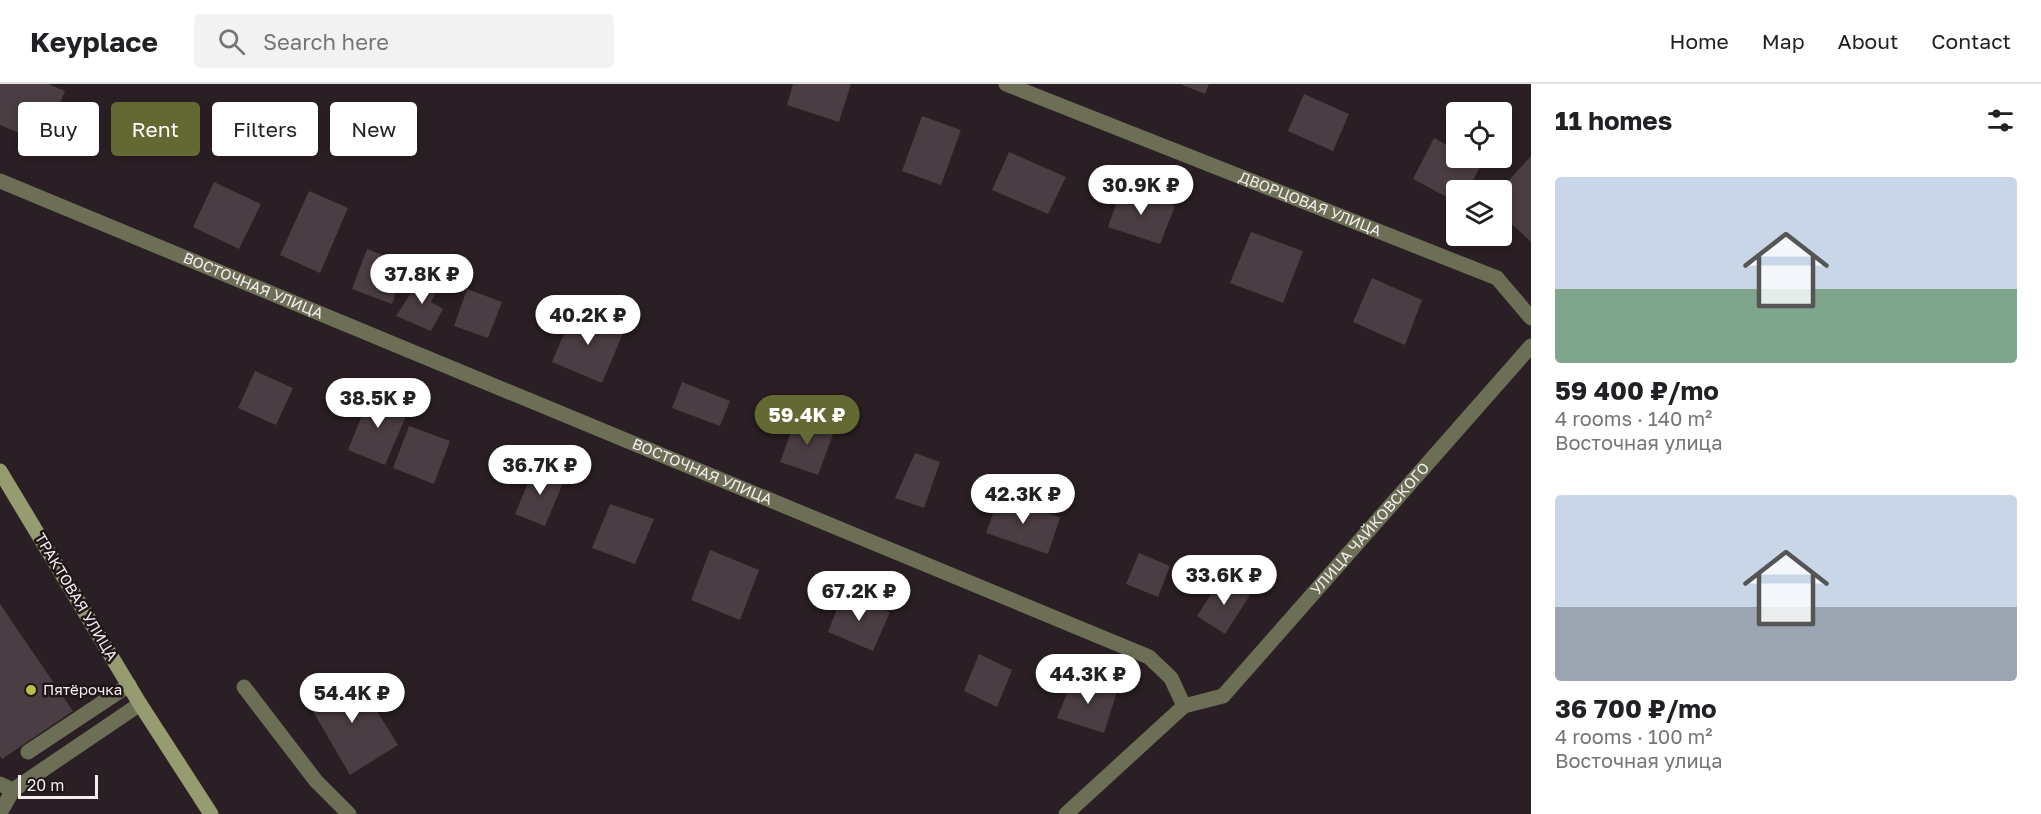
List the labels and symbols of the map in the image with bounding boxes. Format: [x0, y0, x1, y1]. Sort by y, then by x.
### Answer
pin: 30.9K ₽ [1086, 165, 1196, 216]
street label: ДВОРЦОВАЯ УЛИЦА [1237, 167, 1384, 239]
street label: ВОСТОЧНАЯ УЛИЦА [181, 248, 326, 322]
pin: 37.8K ₽ [367, 254, 477, 305]
pin: 40.2K ₽ [533, 295, 643, 346]
pin: 38.5K ₽ [323, 378, 433, 429]
pin: 59.4K ₽ [752, 395, 862, 446]
street label: ВОСТОЧНАЯ УЛИЦА [630, 434, 775, 508]
pin: 36.7K ₽ [485, 445, 595, 496]
street label: УЛИЦА ЧАЙКОВСКОГО [1306, 458, 1433, 598]
pin: 42.3K ₽ [968, 474, 1078, 525]
street label: ТРАКТОВАЯ УЛИЦА [32, 529, 122, 664]
pin: 33.6K ₽ [1169, 555, 1279, 606]
pin: 67.2K ₽ [804, 571, 914, 622]
pin: 44.3K ₽ [1033, 654, 1143, 705]
pin: 54.4K ₽ [297, 673, 407, 724]
place label: Пятёрочка [43, 680, 122, 698]
marker: Пятёрочка [24, 683, 38, 697]
scale bar [18, 772, 98, 800]

